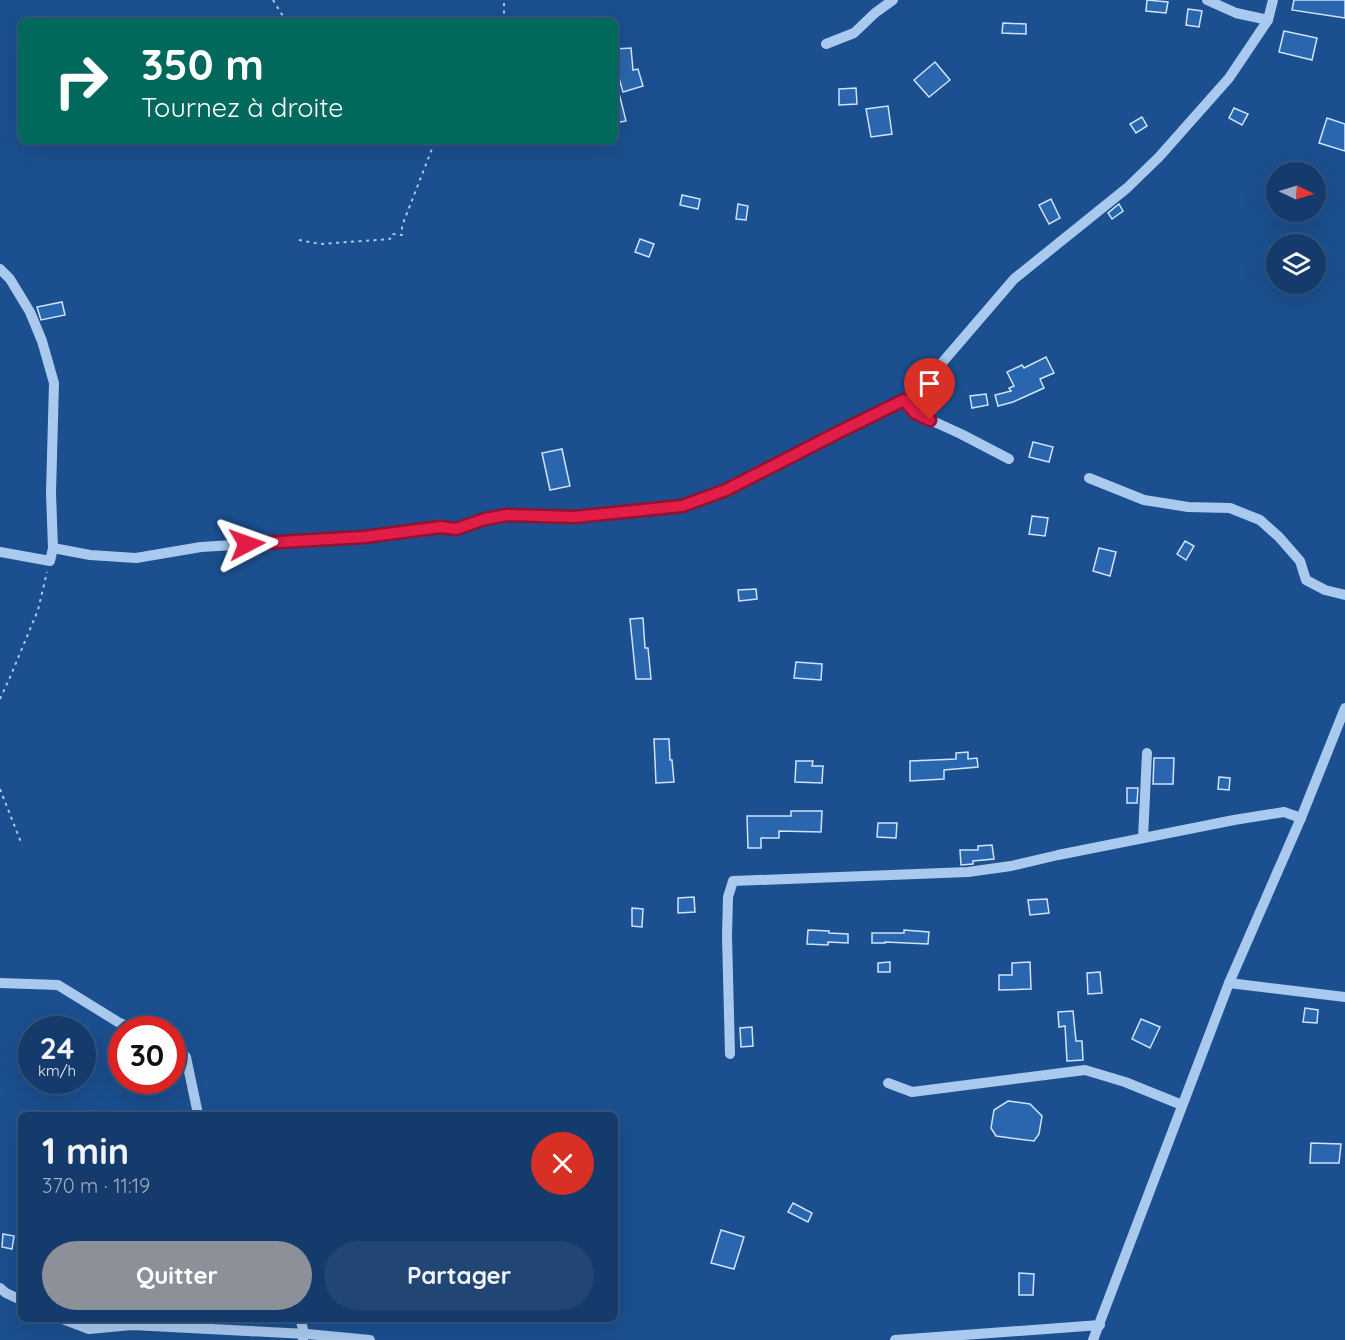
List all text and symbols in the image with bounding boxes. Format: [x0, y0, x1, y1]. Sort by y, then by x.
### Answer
text: 350 m [141, 38, 264, 91]
icon: right [42, 42, 120, 120]
text: Tournez à droite [141, 90, 344, 124]
north arrow [1266, 162, 1326, 222]
map controls [1266, 162, 1326, 294]
button: layers [1266, 234, 1326, 294]
pin [904, 358, 955, 420]
icon: arrive [913, 367, 946, 400]
position arrow [215, 512, 279, 576]
speed limit sign: 30 [108, 1016, 186, 1094]
text: 24 [40, 1029, 74, 1067]
text: km/h [38, 1061, 76, 1080]
text: 1 min [42, 1128, 129, 1173]
button: close [531, 1132, 594, 1195]
text: 370 m · 11:19 [42, 1173, 150, 1198]
button: Quitter [42, 1241, 312, 1310]
button: Partager [324, 1241, 594, 1310]

